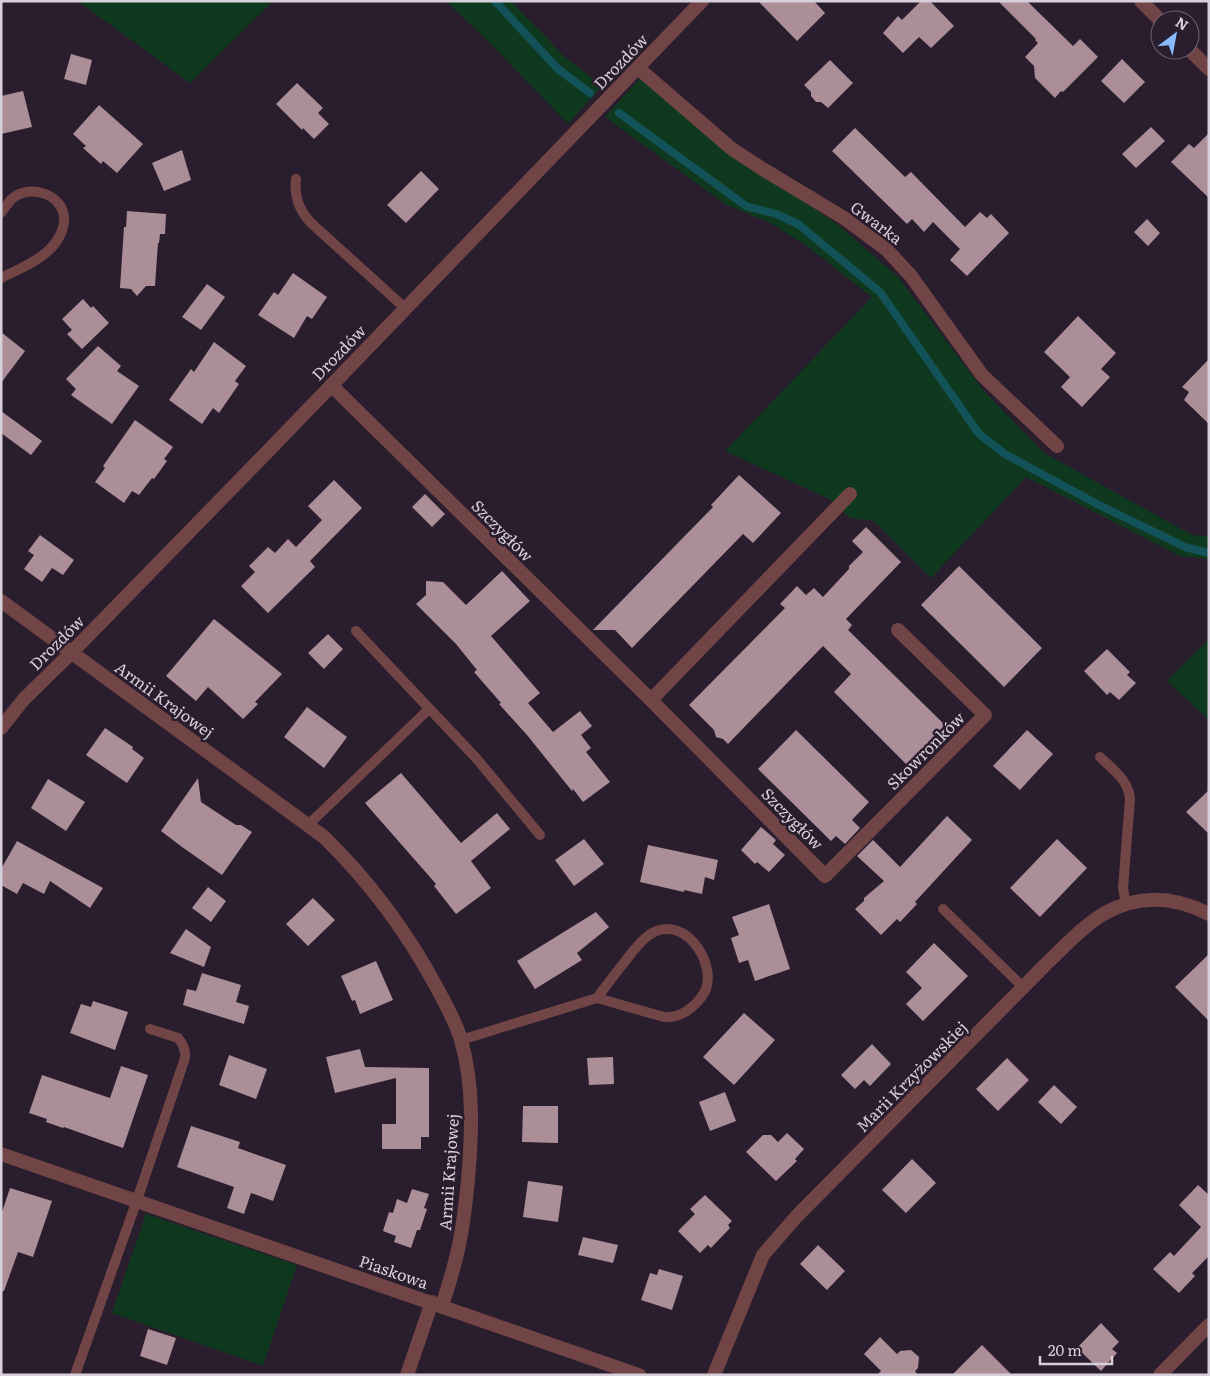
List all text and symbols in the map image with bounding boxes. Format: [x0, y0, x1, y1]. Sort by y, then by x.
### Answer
north arrow [1150, 10, 1200, 60]
text: N [1172, 12, 1193, 35]
street label: Drozdów [587, 28, 653, 94]
street label: Gwarka [846, 194, 908, 250]
street label: Drozdów [305, 319, 371, 385]
street label: Szczygłów [467, 494, 540, 567]
street label: Drozdów [23, 609, 89, 675]
street label: Armii Krajowej [110, 655, 220, 743]
street label: Skowronków [880, 705, 970, 795]
street label: Szczygłów [757, 782, 830, 855]
street label: Marii Krzyżowskiej [850, 1015, 972, 1137]
street label: Armii Krajowej [432, 1113, 464, 1231]
street label: Piaskowa [356, 1248, 432, 1294]
scale bar [1040, 1334, 1112, 1366]
text: 20 m [1048, 1338, 1082, 1361]

